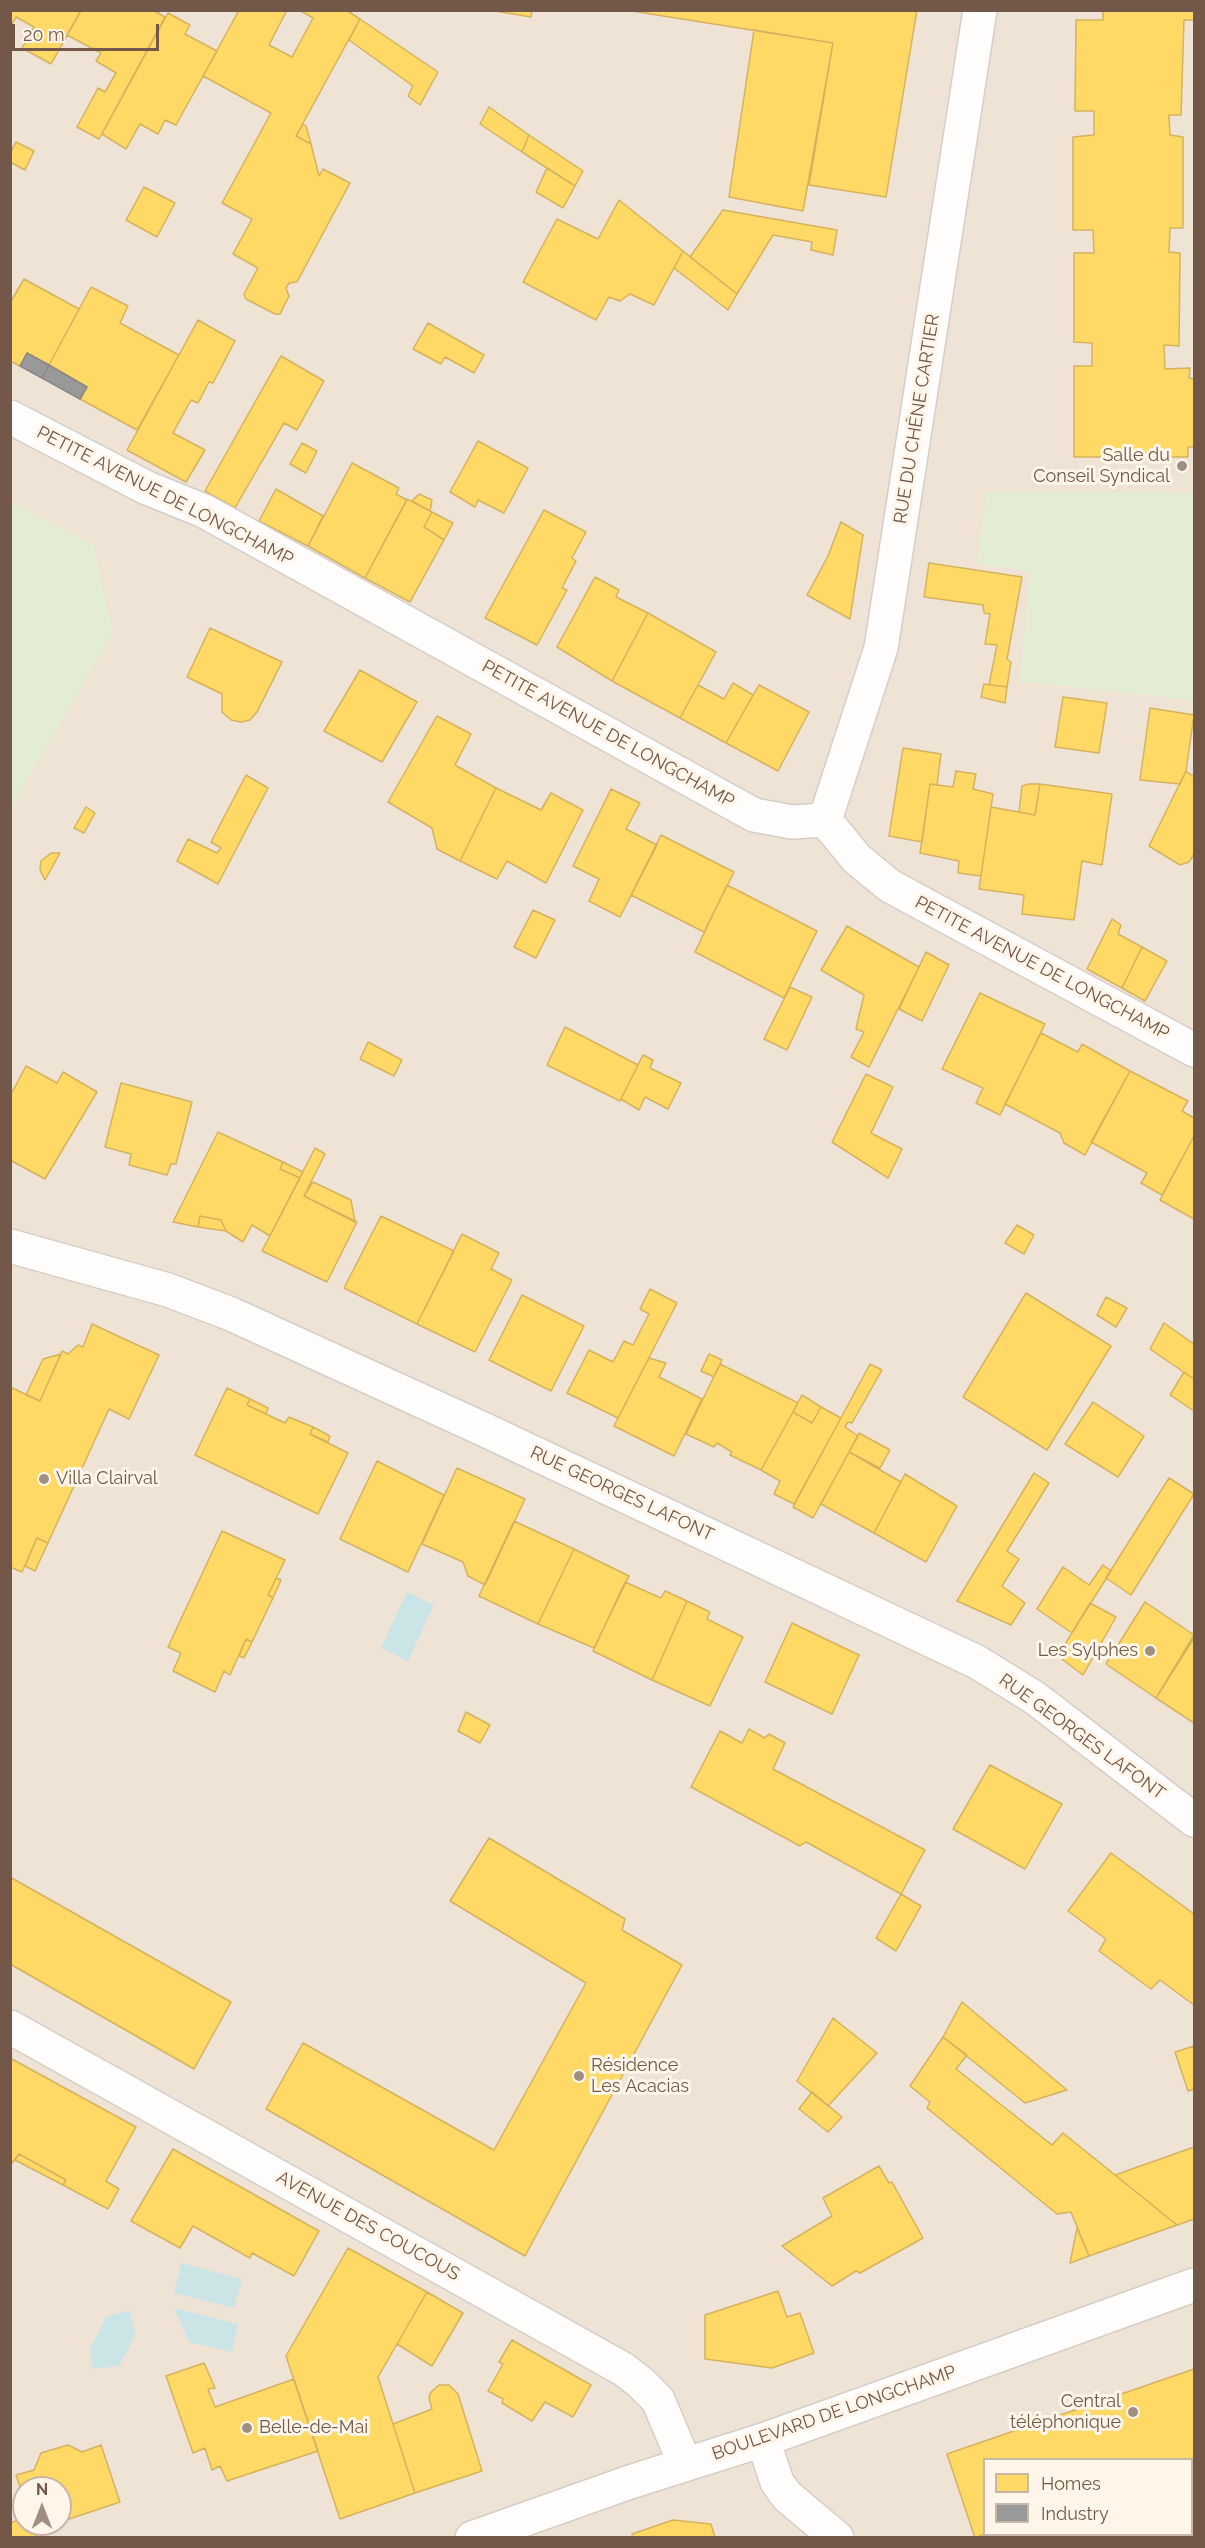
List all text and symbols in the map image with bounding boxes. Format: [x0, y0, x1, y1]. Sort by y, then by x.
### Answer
scale bar [15, 12, 162, 50]
text: 20 m [23, 24, 65, 45]
street label: RUE DU CHÊNE CARTIER [890, 313, 944, 525]
street label: PETITE AVENUE DE LONGCHAMP [33, 422, 297, 570]
place label: Salle du Conseil Syndical [1033, 445, 1170, 488]
marker: Salle du Conseil Syndical [1175, 459, 1189, 473]
street label: PETITE AVENUE DE LONGCHAMP [478, 655, 738, 813]
street label: PETITE AVENUE DE LONGCHAMP [911, 892, 1173, 1044]
street label: RUE GEORGES LAFONT [527, 1442, 717, 1546]
place label: Villa Clairval [56, 1468, 158, 1490]
marker: Villa Clairval [37, 1472, 51, 1486]
place label: Les Sylphes [1038, 1640, 1138, 1662]
marker: Les Sylphes [1143, 1644, 1157, 1658]
street label: RUE GEORGES LAFONT [995, 1669, 1169, 1805]
place label: Résidence Les Acacias [591, 2055, 689, 2098]
marker: Résidence Les Acacias [572, 2069, 586, 2083]
street label: AVENUE DES COUCOUS [273, 2167, 463, 2285]
street label: BOULEVARD DE LONGCHAMP [709, 2361, 959, 2465]
place label: Central téléphonique [1010, 2391, 1121, 2434]
marker: Central téléphonique [1126, 2405, 1140, 2419]
place label: Belle-de-Mai [259, 2417, 368, 2439]
marker: Belle-de-Mai [240, 2421, 254, 2435]
legend [983, 2458, 1193, 2536]
text: Homes [1041, 2473, 1101, 2494]
north arrow [12, 2476, 72, 2536]
text: N [36, 2480, 48, 2499]
text: Industry [1041, 2503, 1109, 2524]

